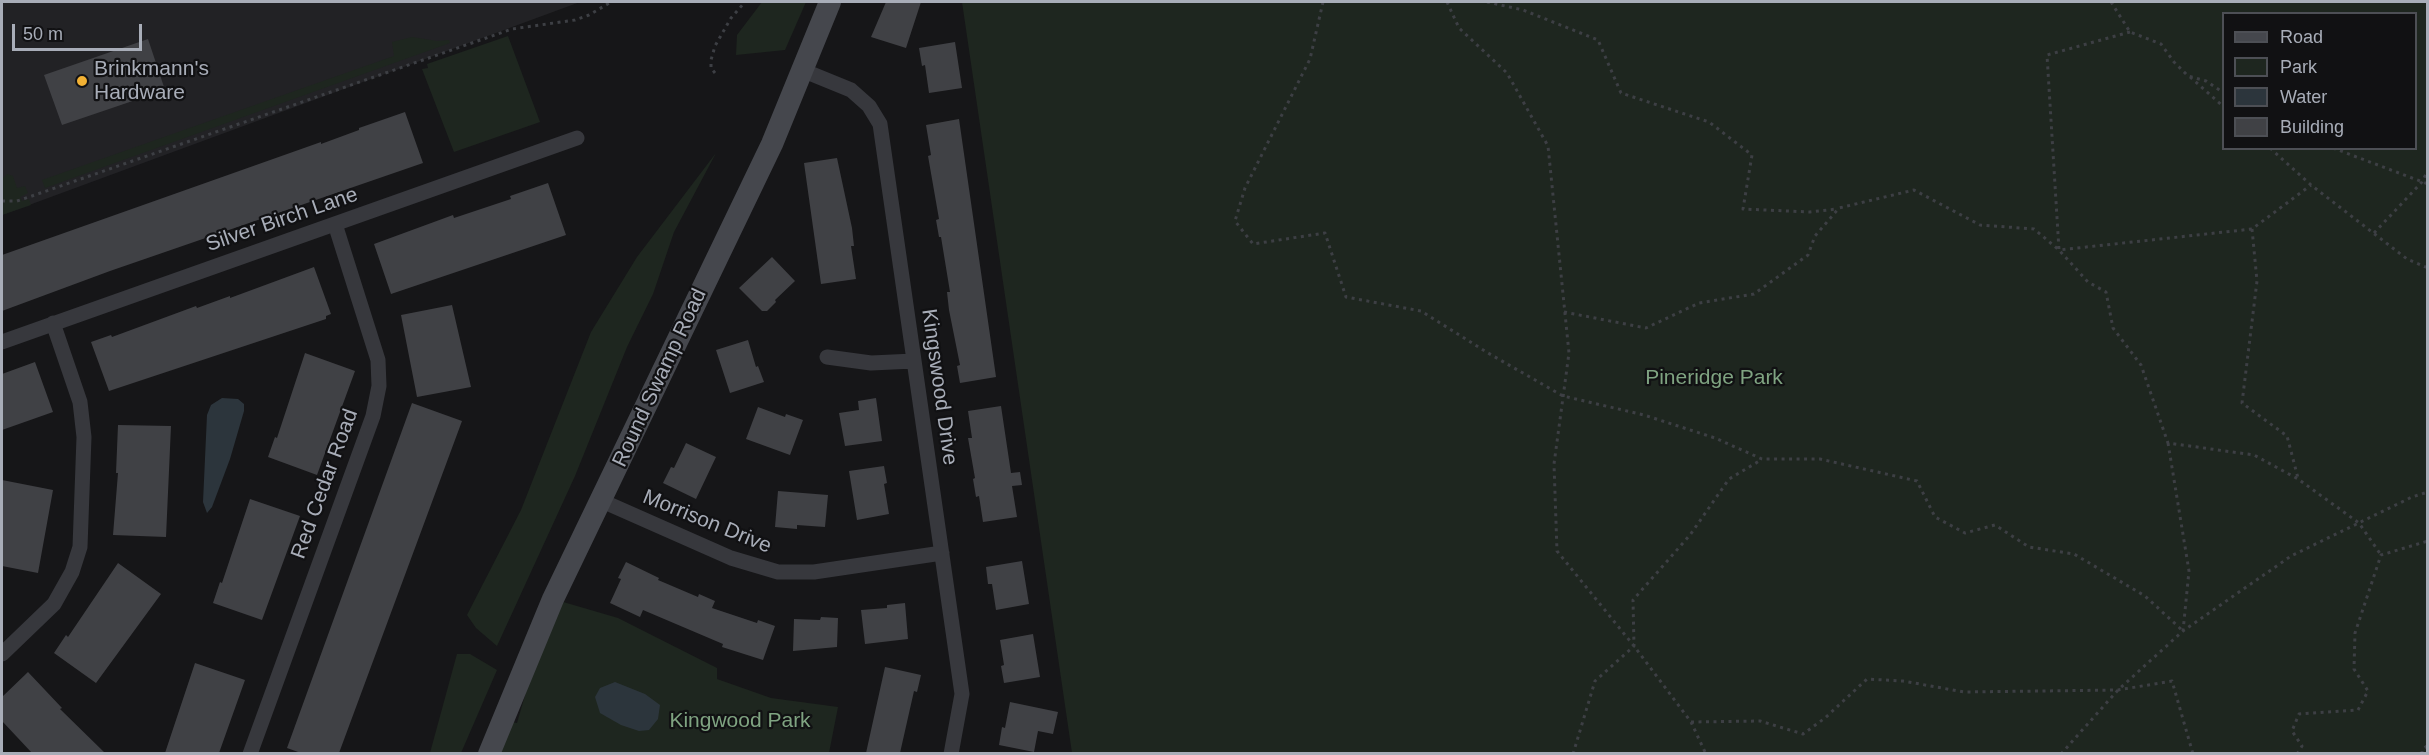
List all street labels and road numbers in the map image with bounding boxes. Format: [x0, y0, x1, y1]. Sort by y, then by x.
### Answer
street label: Silver Birch Lane [203, 182, 361, 258]
street label: Round Swamp Road [608, 285, 712, 471]
street label: Kingswood Drive [916, 307, 962, 467]
street label: Red Cedar Road [286, 406, 364, 562]
street label: Morrison Drive [639, 485, 775, 559]

